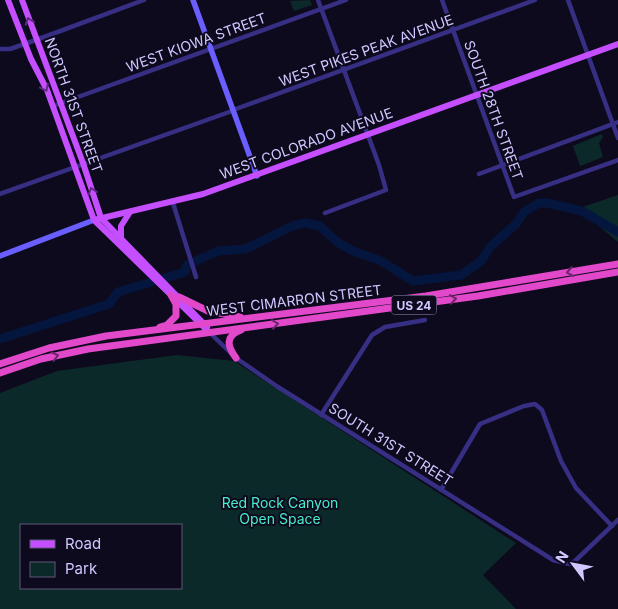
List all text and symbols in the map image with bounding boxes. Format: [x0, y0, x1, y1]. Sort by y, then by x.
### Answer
street label: WEST KIOWA STREET [124, 9, 268, 75]
street label: WEST PIKES PEAK AVENUE [277, 11, 455, 89]
one-way arrow [25, 17, 35, 25]
street label: NORTH 31ST STREET [42, 35, 106, 175]
street label: SOUTH 28TH STREET [461, 38, 527, 182]
one-way arrow [39, 82, 49, 91]
street label: WEST COLORADO AVENUE [217, 104, 395, 182]
one-way arrow [88, 188, 98, 196]
one-way arrow [566, 266, 574, 276]
street label: WEST CIMARRON STREET [205, 281, 383, 319]
one-way arrow [449, 294, 457, 305]
road number: US 24 [392, 296, 436, 314]
one-way arrow [271, 319, 279, 330]
one-way arrow [50, 351, 59, 362]
street label: SOUTH 31ST STREET [326, 399, 456, 489]
park label: Red Rock Canyon Open Space [222, 494, 338, 527]
legend [20, 524, 182, 589]
text: Road [65, 534, 101, 553]
north arrow [548, 539, 598, 589]
text: N [552, 548, 572, 566]
text: Park [65, 559, 98, 578]

